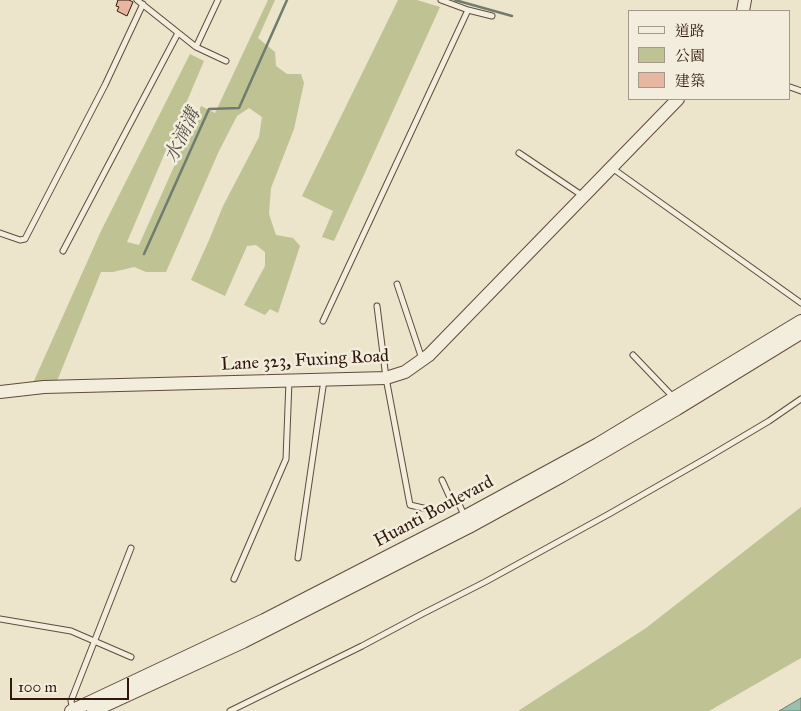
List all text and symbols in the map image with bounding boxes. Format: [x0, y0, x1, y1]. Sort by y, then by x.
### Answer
legend [628, 10, 791, 100]
text: 道路 [675, 22, 705, 40]
text: 公園 [675, 47, 705, 65]
text: 建築 [675, 72, 705, 90]
water label: 水湳溝 [160, 105, 206, 167]
street label: Lane 323, Fuxing Road [220, 346, 390, 376]
street label: Huanti Boulevard [371, 471, 497, 553]
scale bar [12, 668, 131, 700]
text: 100 m [18, 678, 57, 696]

